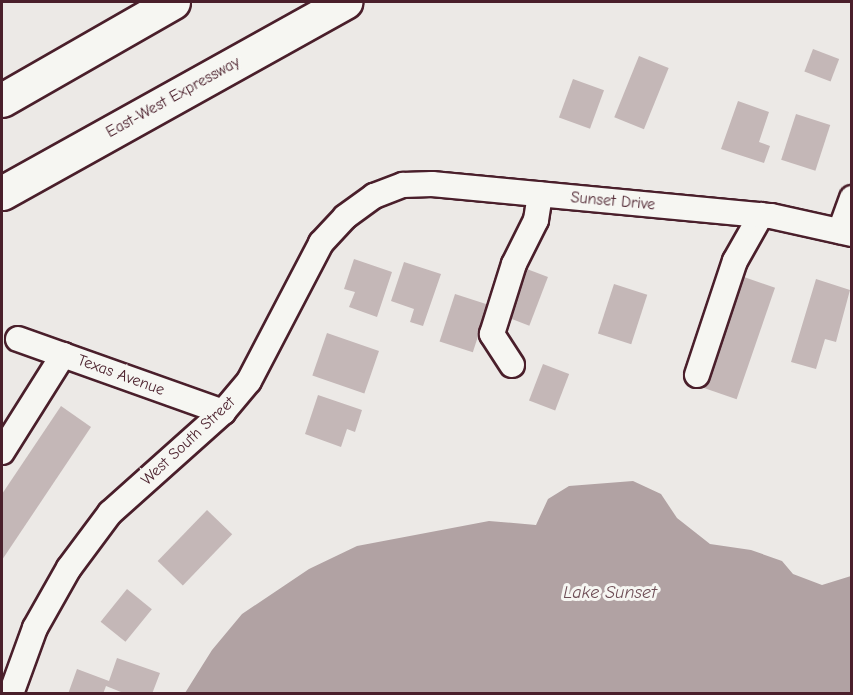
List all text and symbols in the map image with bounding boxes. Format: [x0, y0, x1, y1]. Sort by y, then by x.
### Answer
street label: East-West Expressway [103, 52, 243, 142]
street label: Sunset Drive [570, 188, 656, 214]
street label: Texas Avenue [75, 350, 167, 400]
street label: West South Street [137, 393, 239, 489]
water label: Lake Sunset [563, 582, 657, 604]

